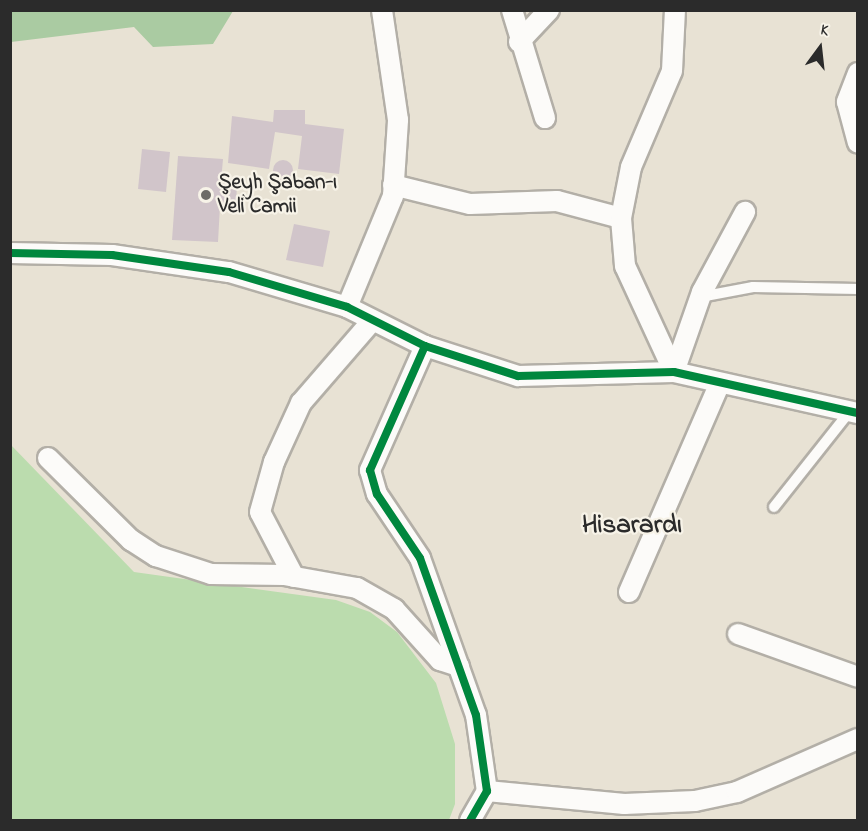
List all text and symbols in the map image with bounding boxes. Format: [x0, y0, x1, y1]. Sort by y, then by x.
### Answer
north arrow [790, 18, 850, 78]
text: K [818, 18, 832, 43]
place label: Şeyh Şaban-ı Veli Camii [218, 170, 337, 220]
marker: Şeyh Şaban-ı Veli Camii [199, 188, 213, 202]
district label: Hisarardı [582, 510, 682, 542]

